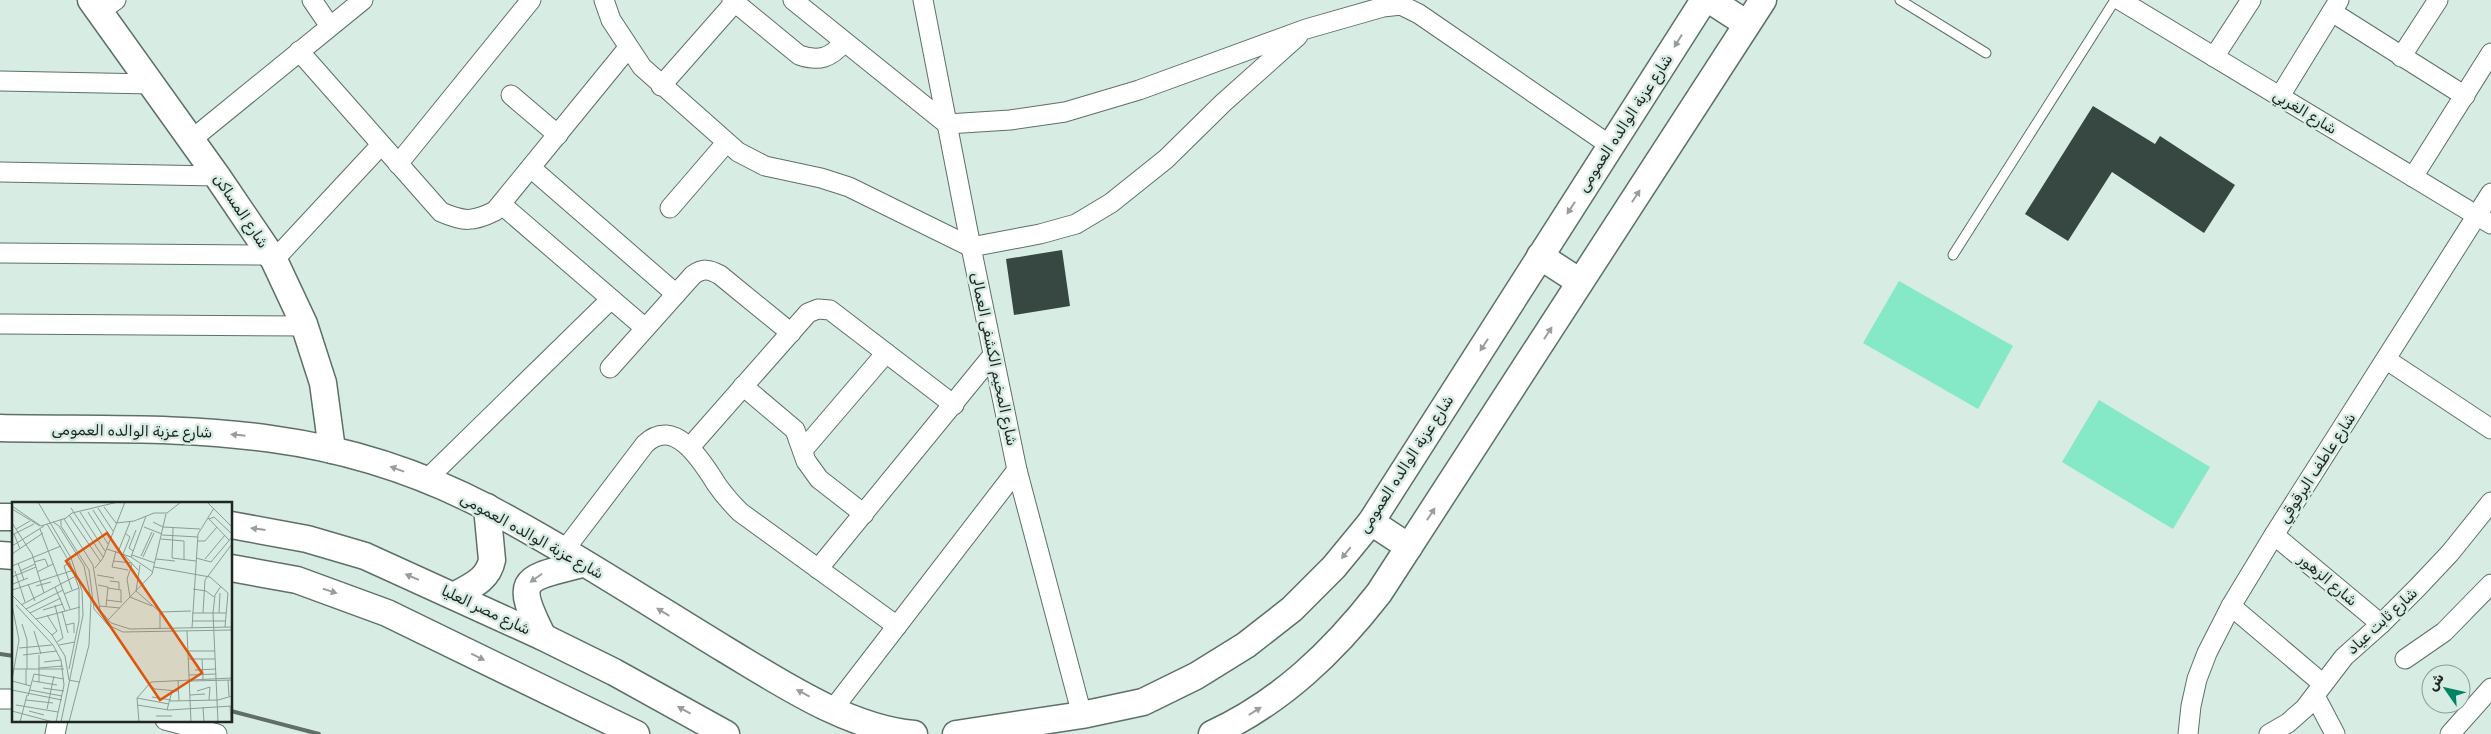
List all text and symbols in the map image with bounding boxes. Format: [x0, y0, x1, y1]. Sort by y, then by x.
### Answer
one-way arrow [1673, 35, 1682, 48]
street label: شارع عزبة الوالده العمومى [1574, 51, 1678, 196]
street label: شارع الغربي [2268, 86, 2340, 141]
street label: شارع المساكن [208, 170, 272, 253]
one-way arrow [1631, 190, 1641, 203]
one-way arrow [1567, 201, 1576, 214]
street label: شارع المخيم الكشفى العمالى [965, 271, 1021, 448]
one-way arrow [1543, 326, 1552, 339]
one-way arrow [1479, 338, 1489, 351]
street label: شارع عزبة الوالده العمومى [1355, 392, 1459, 537]
street label: شارع عاطف البرقوقي [2275, 409, 2362, 528]
street label: شارع عزبة الوالده العمومى [51, 421, 213, 443]
one-way arrow [230, 431, 246, 439]
one-way arrow [389, 465, 404, 472]
street label: شارع عزبة الوالده العمومى [456, 489, 607, 585]
inset map [12, 502, 232, 722]
one-way arrow [1426, 507, 1436, 520]
one-way arrow [249, 525, 265, 533]
one-way arrow [1340, 546, 1351, 559]
street label: شارع الزهور [2293, 550, 2361, 611]
one-way arrow [405, 572, 419, 580]
one-way arrow [529, 574, 543, 583]
street label: شارع مصر العليا [438, 581, 533, 640]
street label: شارع ثابت عياد [2343, 584, 2422, 660]
one-way arrow [322, 587, 337, 595]
one-way arrow [656, 607, 669, 616]
one-way arrow [471, 653, 485, 661]
north arrow [2421, 664, 2471, 714]
text: ش [2424, 670, 2448, 694]
one-way arrow [797, 689, 810, 698]
one-way arrow [677, 705, 690, 714]
one-way arrow [1248, 706, 1261, 715]

